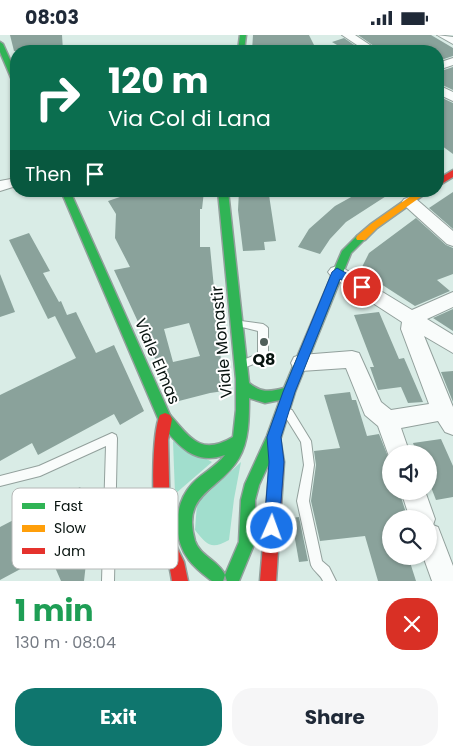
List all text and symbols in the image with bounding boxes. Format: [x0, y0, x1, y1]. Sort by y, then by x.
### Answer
text: 08:03 [25, 4, 79, 31]
text: 120 m [108, 56, 208, 105]
icon: right [25, 65, 90, 130]
text: Via Col di Lana [108, 103, 271, 134]
icon: arrive [81, 160, 109, 188]
text: Then [25, 161, 71, 188]
pin [341, 266, 383, 308]
icon: arrive [348, 273, 376, 301]
street label: Viale Monastir [205, 285, 238, 399]
street label: Viale Elmas [129, 315, 186, 408]
marker: Q8 [258, 336, 270, 348]
place label: Q8 [253, 348, 275, 371]
map controls [382, 445, 437, 565]
button: sound [382, 445, 437, 500]
legend [12, 488, 178, 569]
text: Fast [54, 496, 83, 516]
position arrow [245, 501, 297, 553]
button: search [382, 510, 437, 565]
text: Slow [54, 518, 87, 538]
text: Jam [54, 541, 85, 561]
text: 1 min [15, 589, 93, 632]
button: close [386, 598, 438, 650]
text: 130 m · 08:04 [15, 631, 116, 654]
button: Exit [15, 688, 222, 746]
button: Share [232, 688, 438, 746]

